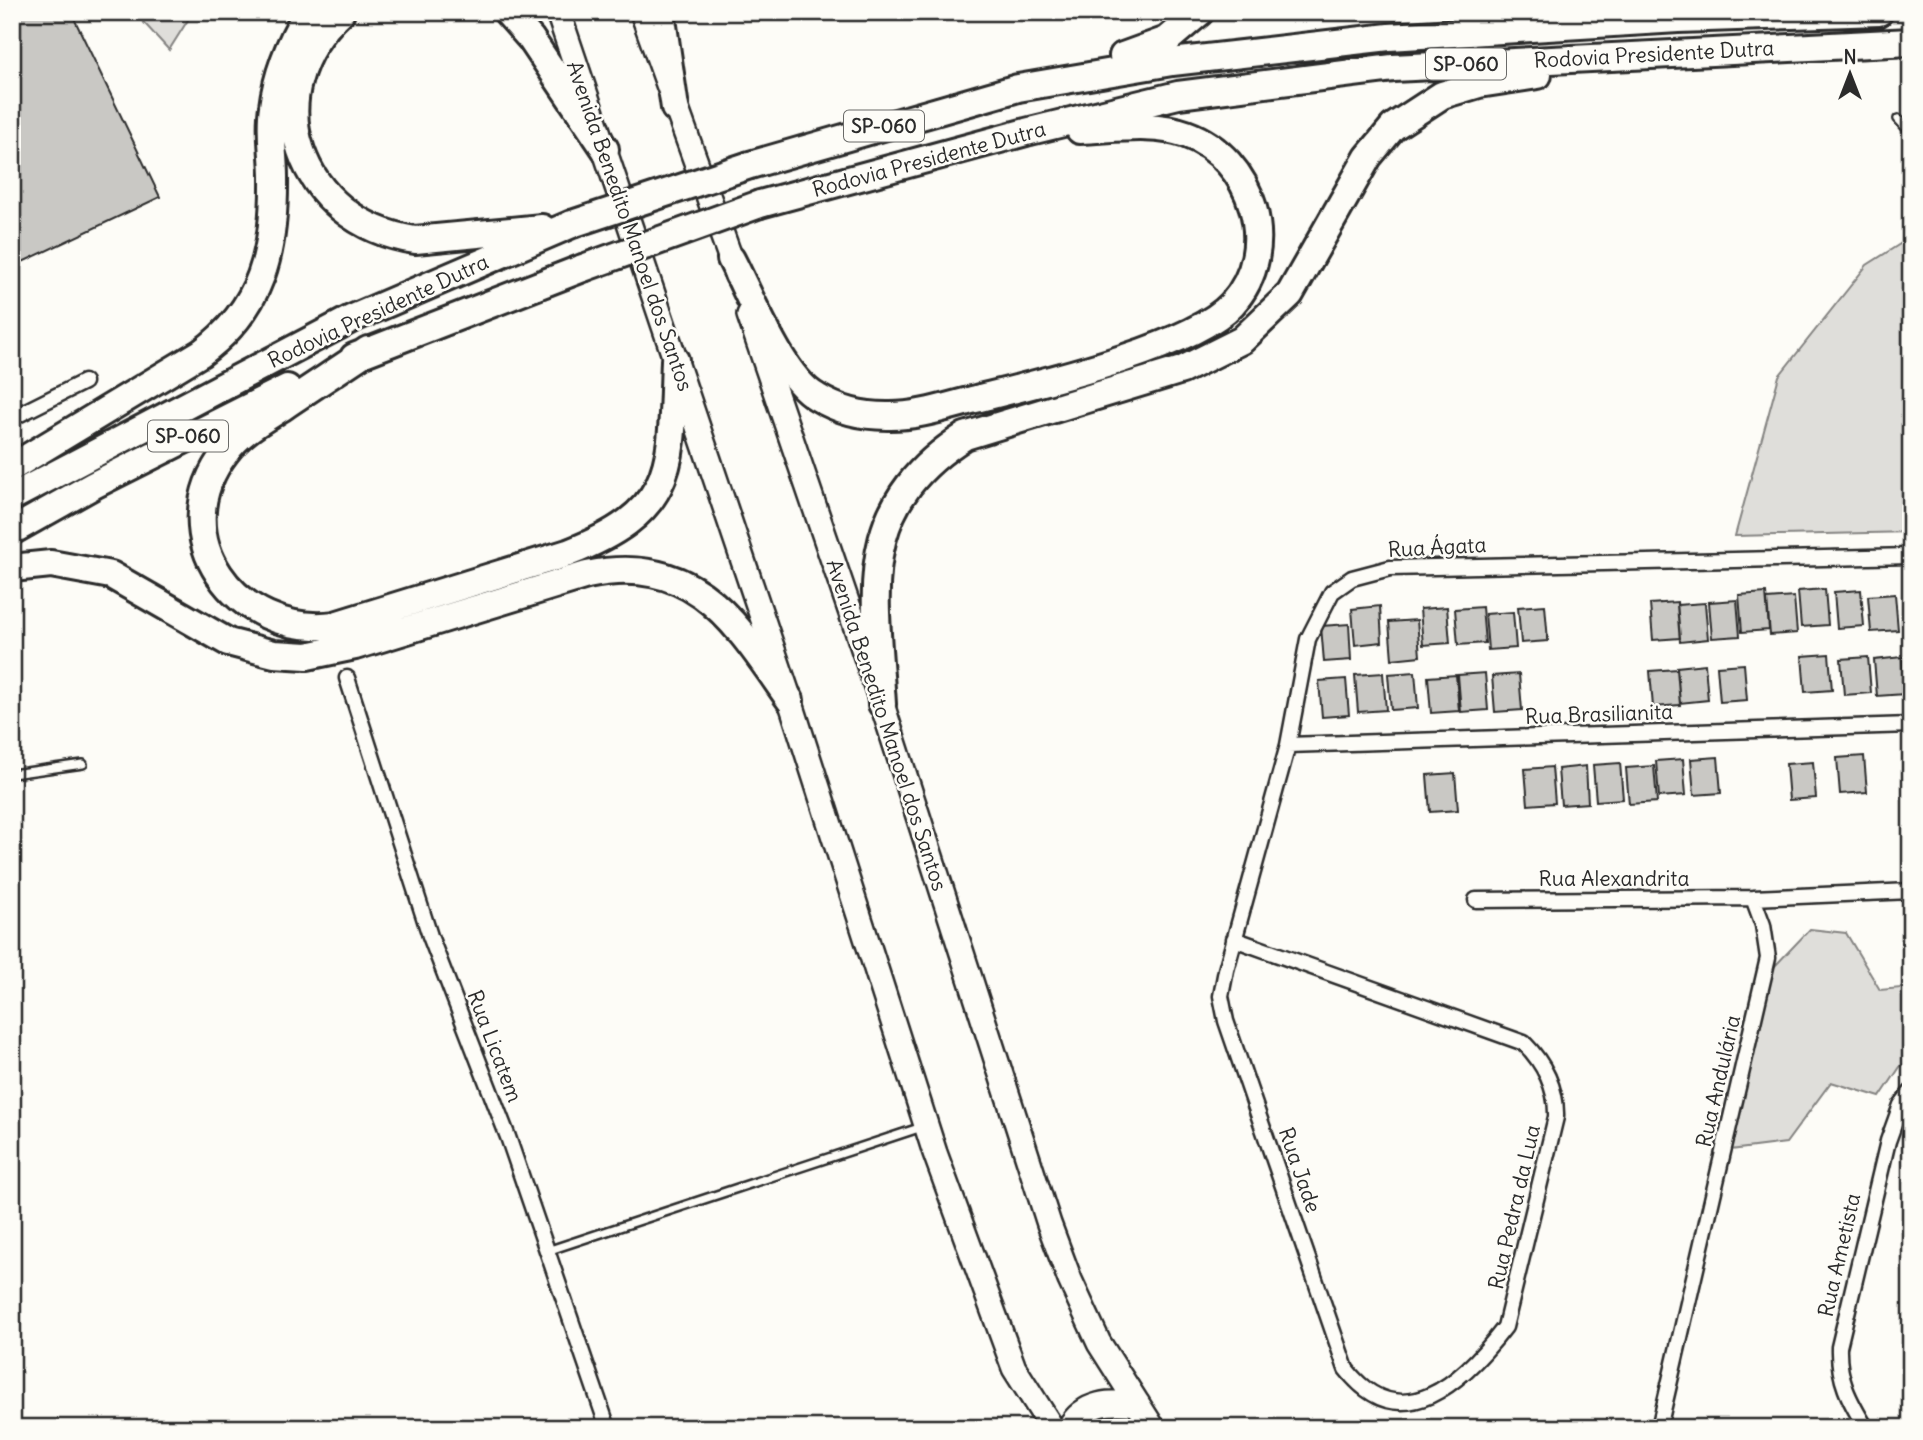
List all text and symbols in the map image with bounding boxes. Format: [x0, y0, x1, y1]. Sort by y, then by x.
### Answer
street label: Rodovia Presidente Dutra [1533, 34, 1775, 74]
north arrow [1814, 38, 1884, 108]
text: N [1843, 45, 1857, 69]
road number: SP-060 [1426, 48, 1506, 80]
street label: Avenida Benedito Manoel dos Santos [561, 57, 699, 395]
road number: SP-060 [844, 110, 924, 142]
street label: Rodovia Presidente Dutra [809, 115, 1049, 203]
street label: Rodovia Presidente Dutra [263, 248, 493, 374]
road number: SP-060 [148, 420, 228, 452]
street label: Rua Ágata [1387, 531, 1487, 563]
street label: Avenida Benedito Manoel dos Santos [821, 556, 953, 894]
street label: Rua Brasilianita [1525, 698, 1673, 730]
street label: Rua Alexandrita [1539, 865, 1689, 892]
street label: Rua Licatem [461, 986, 529, 1106]
street label: Rua Andulária [1690, 1012, 1746, 1150]
street label: Rua Pedra da Lua [1482, 1122, 1546, 1292]
street label: Rua Jade [1273, 1124, 1327, 1216]
street label: Rua Ametista [1812, 1191, 1866, 1319]

